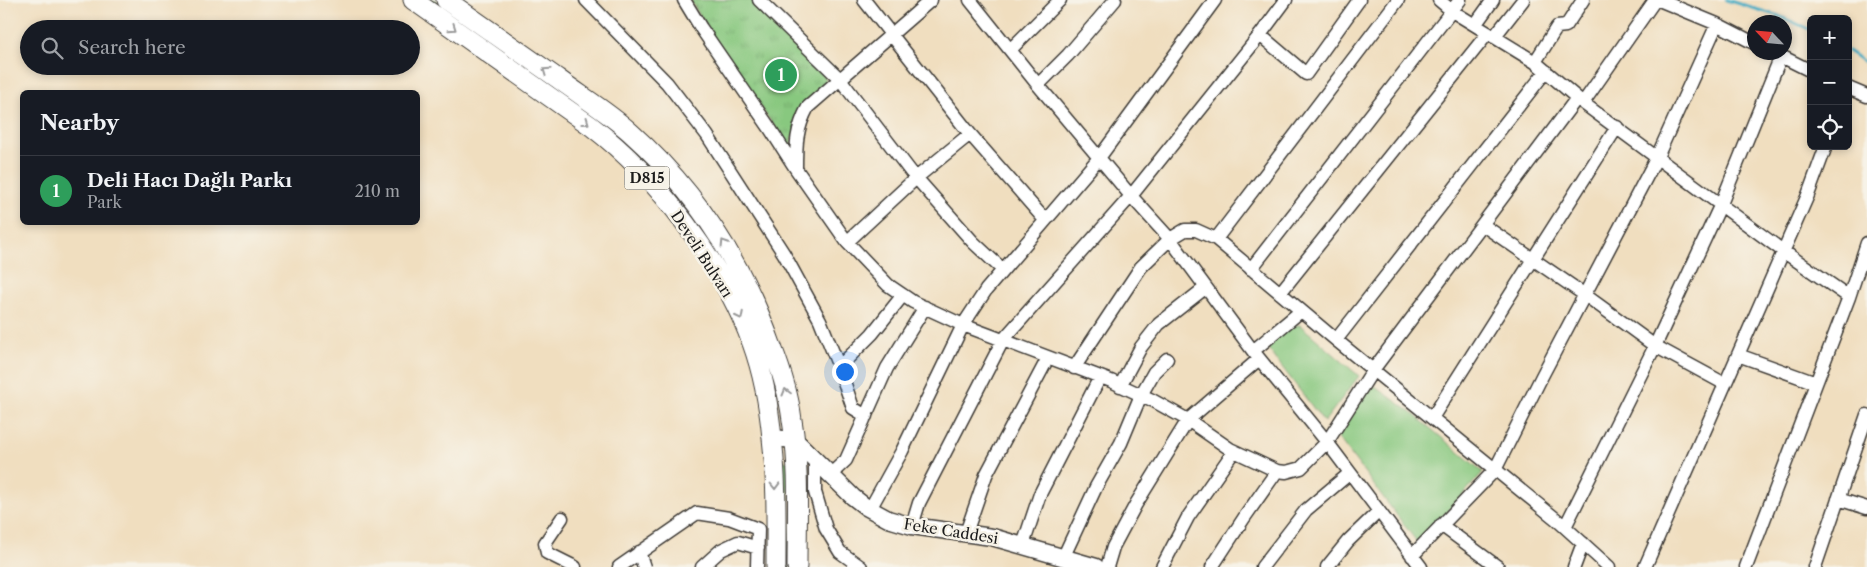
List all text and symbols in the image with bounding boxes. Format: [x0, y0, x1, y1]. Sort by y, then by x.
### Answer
north arrow [1747, 15, 1792, 60]
map controls [1807, 15, 1852, 150]
button: + [1807, 15, 1852, 60]
search box [20, 20, 420, 75]
one-way arrow [447, 22, 457, 31]
icon: search [38, 34, 66, 62]
text: Search here [78, 36, 186, 59]
pin: 1 [765, 56, 797, 94]
button: − [1807, 60, 1852, 105]
one-way arrow [542, 68, 552, 77]
button: locate [1807, 105, 1852, 150]
text: Nearby [40, 110, 119, 135]
one-way arrow [580, 116, 590, 125]
road number: D815 [624, 167, 670, 190]
text: Deli Hacı Dağlı Parkı [87, 169, 292, 192]
text: 1 [52, 181, 60, 201]
text: 210 m [355, 181, 400, 201]
text: Park [87, 192, 122, 212]
street label: Develi Bulvarı [667, 207, 737, 301]
one-way arrow [720, 240, 730, 249]
one-way arrow [734, 311, 744, 320]
your location [832, 359, 858, 385]
one-way arrow [781, 388, 792, 397]
one-way arrow [770, 483, 780, 491]
street label: Feke Caddesi [902, 514, 1000, 548]

